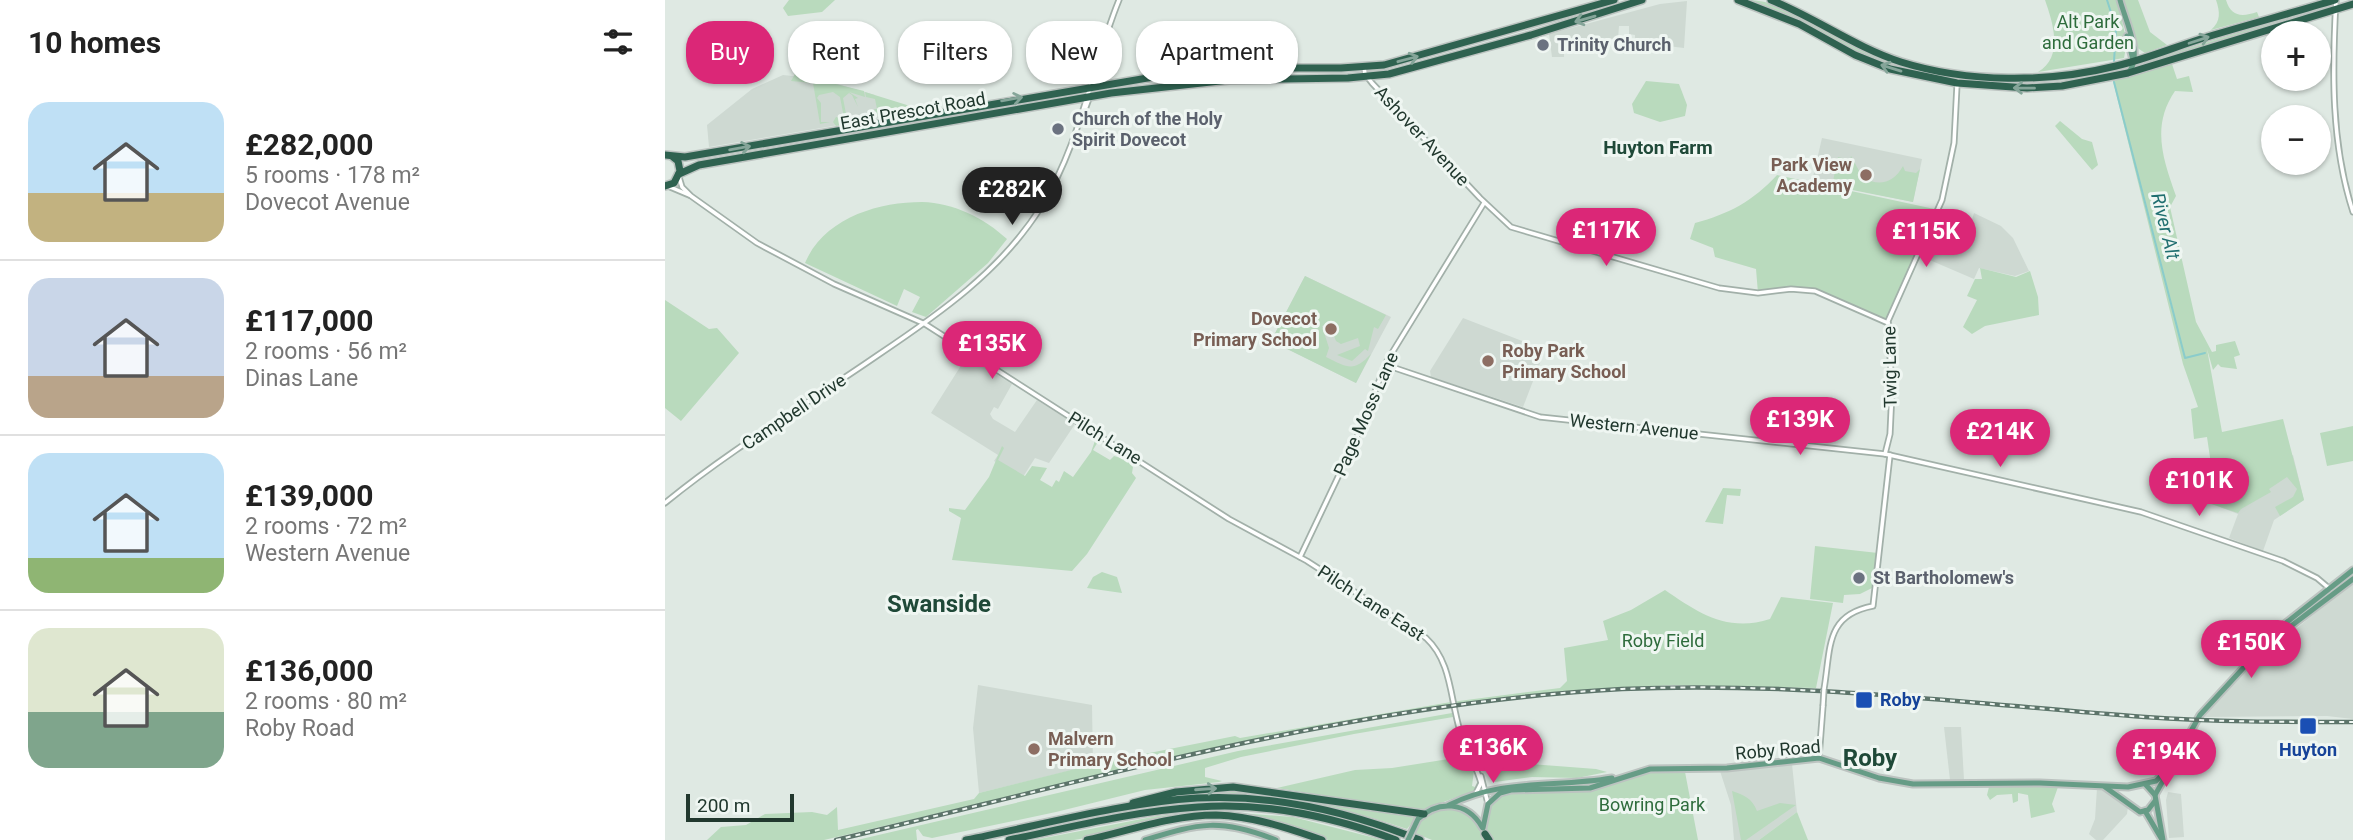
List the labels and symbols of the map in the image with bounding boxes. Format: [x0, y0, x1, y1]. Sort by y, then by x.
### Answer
park label: Alt Park and Garden [2042, 11, 2134, 53]
one-way arrow [1575, 14, 1597, 27]
one-way arrow [2187, 33, 2209, 45]
place label: Trinity Church [1557, 34, 1671, 55]
marker: Trinity Church [1535, 37, 1551, 53]
one-way arrow [1396, 52, 1419, 65]
one-way arrow [1880, 61, 1902, 74]
street label: Ashover Avenue [1371, 81, 1474, 190]
one-way arrow [2013, 81, 2036, 95]
street label: East Prescot Road [839, 87, 987, 134]
one-way arrow [1000, 92, 1023, 106]
place label: Church of the Holy Spirit Dovecot [1072, 108, 1223, 150]
marker: Church of the Holy Spirit Dovecot [1050, 121, 1066, 137]
district label: Huyton Farm [1603, 136, 1713, 159]
one-way arrow [728, 140, 751, 154]
place label: Park View Academy [1771, 154, 1853, 196]
marker: Park View Academy [1858, 167, 1874, 183]
pin: £282K [963, 168, 1061, 227]
water label: River Alt [2146, 190, 2185, 263]
pin: £117K [1557, 208, 1655, 268]
pin: £115K [1877, 210, 1975, 269]
place label: Dovecot Primary School [1193, 308, 1317, 350]
marker: Dovecot Primary School [1323, 321, 1339, 337]
pin: £135K [943, 322, 1041, 381]
street label: Twig Lane [1878, 326, 1901, 408]
place label: Roby Park Primary School [1502, 340, 1626, 382]
street label: Page Moss Lane [1329, 349, 1402, 479]
marker: Roby Park Primary School [1480, 353, 1496, 369]
street label: Campbell Drive [738, 369, 850, 454]
pin: £139K [1751, 398, 1849, 457]
street label: Pilch Lane [1065, 407, 1146, 468]
street label: Western Avenue [1569, 409, 1699, 444]
pin: £214K [1951, 410, 2049, 469]
pin: £101K [2150, 458, 2248, 518]
street label: Pilch Lane East [1314, 560, 1428, 645]
place label: St Bartholomew's [1873, 567, 2014, 588]
marker: St Bartholomew's [1851, 570, 1867, 586]
district label: Swanside [887, 590, 991, 618]
pin: £150K [2202, 620, 2300, 680]
park label: Roby Field [1622, 630, 1704, 651]
place label: Roby [1880, 689, 1922, 710]
marker: Roby [1854, 690, 1874, 710]
marker: Huyton [2298, 716, 2318, 736]
pin: £136K [1444, 726, 1542, 785]
place label: Malvern Primary School [1048, 728, 1172, 770]
pin: £194K [2117, 730, 2215, 789]
street label: Roby Road [1734, 735, 1822, 764]
place label: Huyton [2279, 739, 2337, 760]
marker: Malvern Primary School [1026, 741, 1042, 757]
district label: Roby [1843, 744, 1898, 772]
one-way arrow [1195, 782, 1217, 795]
scale bar [686, 791, 795, 823]
park label: Bowring Park [1599, 794, 1706, 815]

